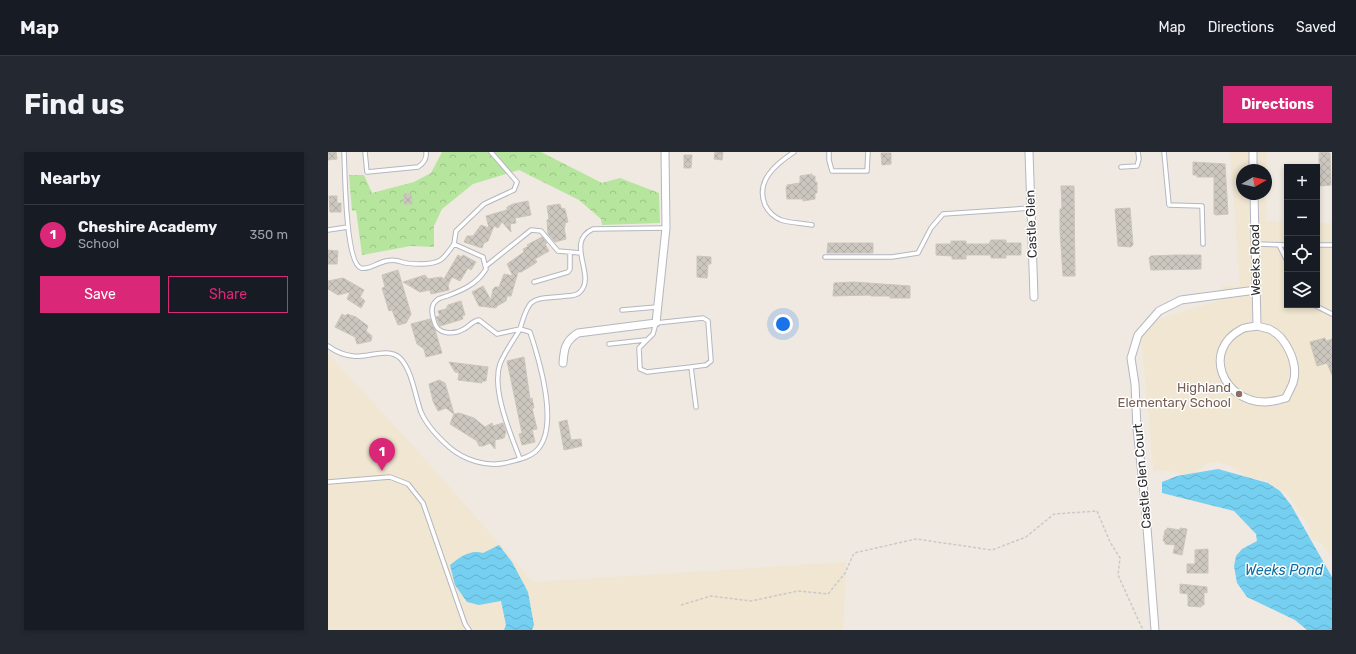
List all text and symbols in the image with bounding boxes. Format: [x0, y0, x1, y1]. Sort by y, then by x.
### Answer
text: Map [20, 16, 59, 39]
text: Map [1159, 19, 1186, 36]
text: Directions [1208, 19, 1274, 36]
text: Saved [1296, 19, 1336, 36]
button: Directions [1223, 86, 1332, 123]
text: Find us [24, 88, 124, 121]
north arrow [1236, 164, 1272, 200]
map controls [1284, 164, 1320, 308]
button: + [1284, 164, 1320, 200]
text: Nearby [40, 168, 101, 188]
street label: Castle Glen [1022, 190, 1040, 258]
button: − [1284, 200, 1320, 236]
text: Cheshire Academy [78, 218, 217, 236]
street label: Weeks Road [1247, 224, 1263, 296]
text: 1 [50, 227, 56, 242]
text: 350 m [249, 227, 288, 242]
text: School [78, 236, 119, 251]
button: locate [1284, 236, 1320, 272]
button: layers [1284, 272, 1320, 308]
button: Save [40, 276, 160, 313]
button: Share [168, 276, 288, 313]
your location [773, 314, 793, 334]
place label: Highland Elementary School [1118, 380, 1231, 410]
marker: Highland Elementary School [1234, 389, 1244, 399]
street label: Castle Glen Court [1130, 423, 1154, 529]
pin: 1 [369, 438, 395, 471]
water label: Weeks Pond [1245, 562, 1324, 579]

